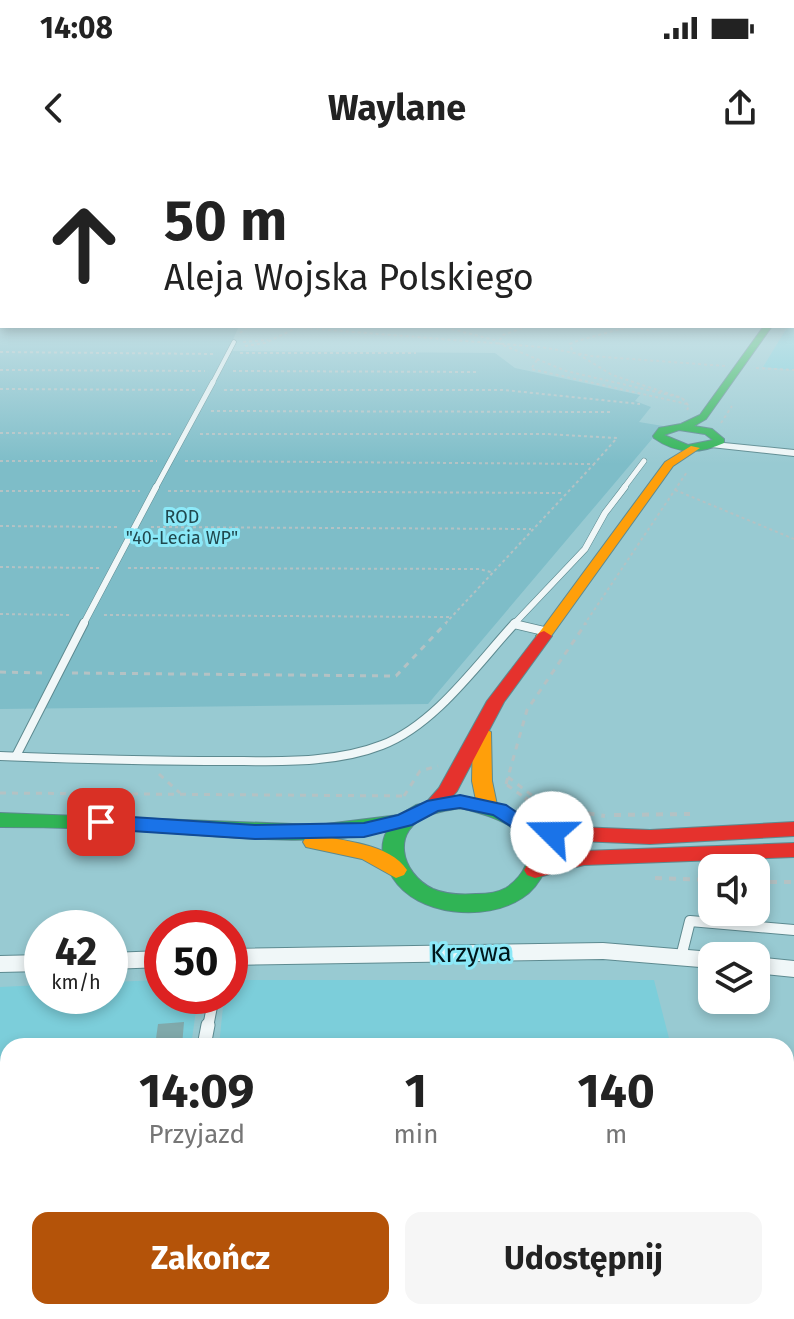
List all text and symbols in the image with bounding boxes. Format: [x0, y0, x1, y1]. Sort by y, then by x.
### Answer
text: 14:08 [40, 10, 113, 46]
icon: back [32, 86, 76, 130]
text: Waylane [328, 86, 466, 130]
icon: share [718, 86, 762, 130]
text: 50 m [164, 188, 287, 255]
icon: ahead [32, 192, 136, 296]
text: Aleja Wojska Polskiego [164, 256, 534, 300]
park label: ROD "40-Lecia WP" [126, 506, 238, 549]
pin [67, 788, 135, 856]
position arrow [510, 791, 594, 875]
icon: arrive [79, 800, 123, 844]
map controls [698, 854, 770, 1014]
button: sound [698, 854, 770, 926]
speed limit sign: 50 [144, 910, 248, 1014]
text: 42 [55, 928, 97, 976]
street label: Krzywa [430, 937, 512, 969]
button: layers [698, 942, 770, 1014]
text: km/h [51, 970, 101, 994]
text: 14:09 [139, 1062, 254, 1120]
text: 1 [405, 1062, 427, 1120]
text: 140 [577, 1062, 655, 1120]
text: Przyjazd [148, 1119, 245, 1150]
text: min [394, 1119, 438, 1150]
text: m [605, 1119, 627, 1150]
button: Zakończ [32, 1212, 389, 1304]
button: Udostępnij [405, 1212, 762, 1304]

